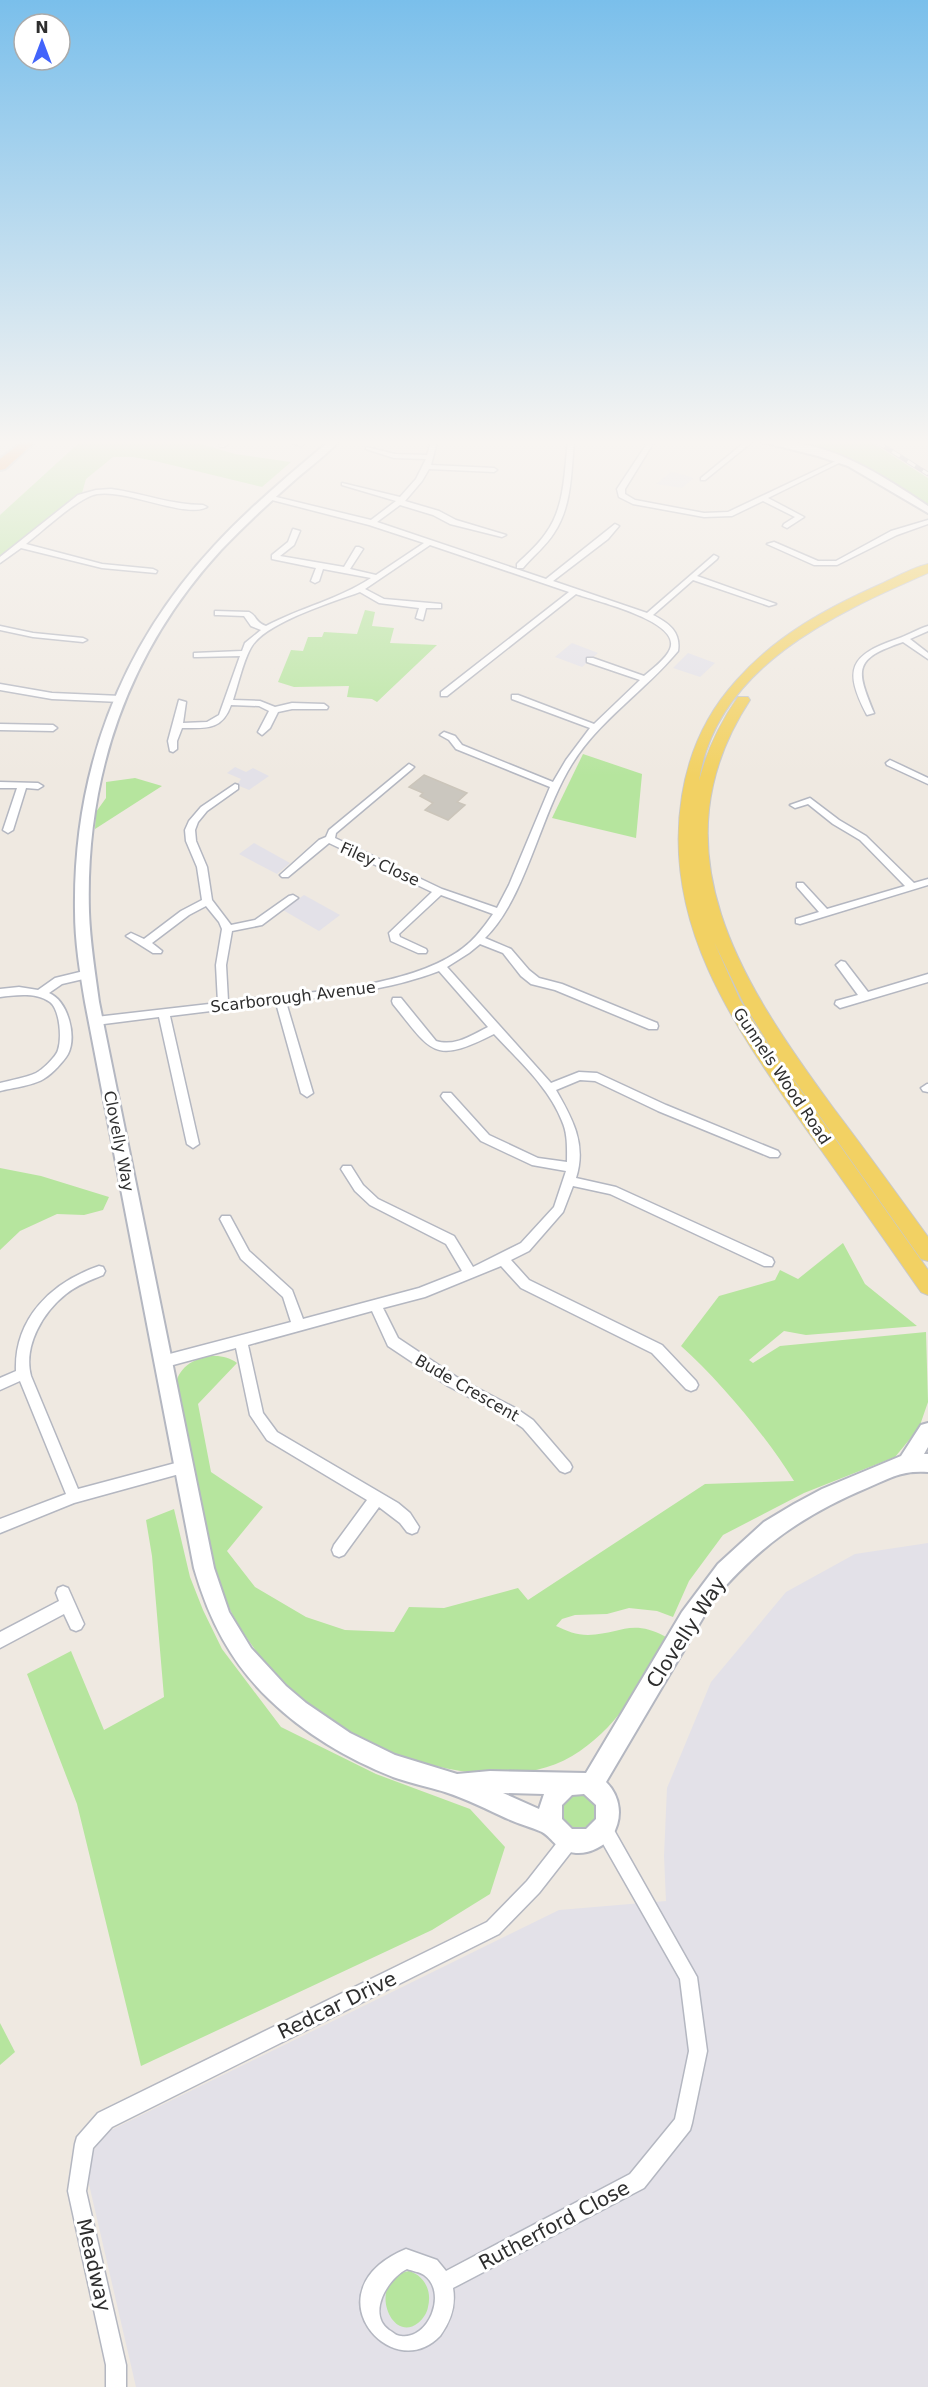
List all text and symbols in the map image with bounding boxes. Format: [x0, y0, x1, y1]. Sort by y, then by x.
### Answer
north arrow [12, 12, 72, 72]
text: N [35, 18, 49, 37]
street label: Filey Close [337, 838, 423, 890]
street label: Scarborough Avenue [209, 977, 377, 1017]
street label: Gunnels Wood Road [729, 1004, 835, 1148]
street label: Clovelly Way [100, 1089, 138, 1193]
street label: Bude Crescent [412, 1351, 522, 1425]
street label: Clovelly Way [641, 1572, 731, 1692]
street label: Redcar Drive [274, 1966, 400, 2044]
street label: Rutherford Close [474, 2175, 634, 2275]
street label: Meadway [72, 2216, 116, 2314]

